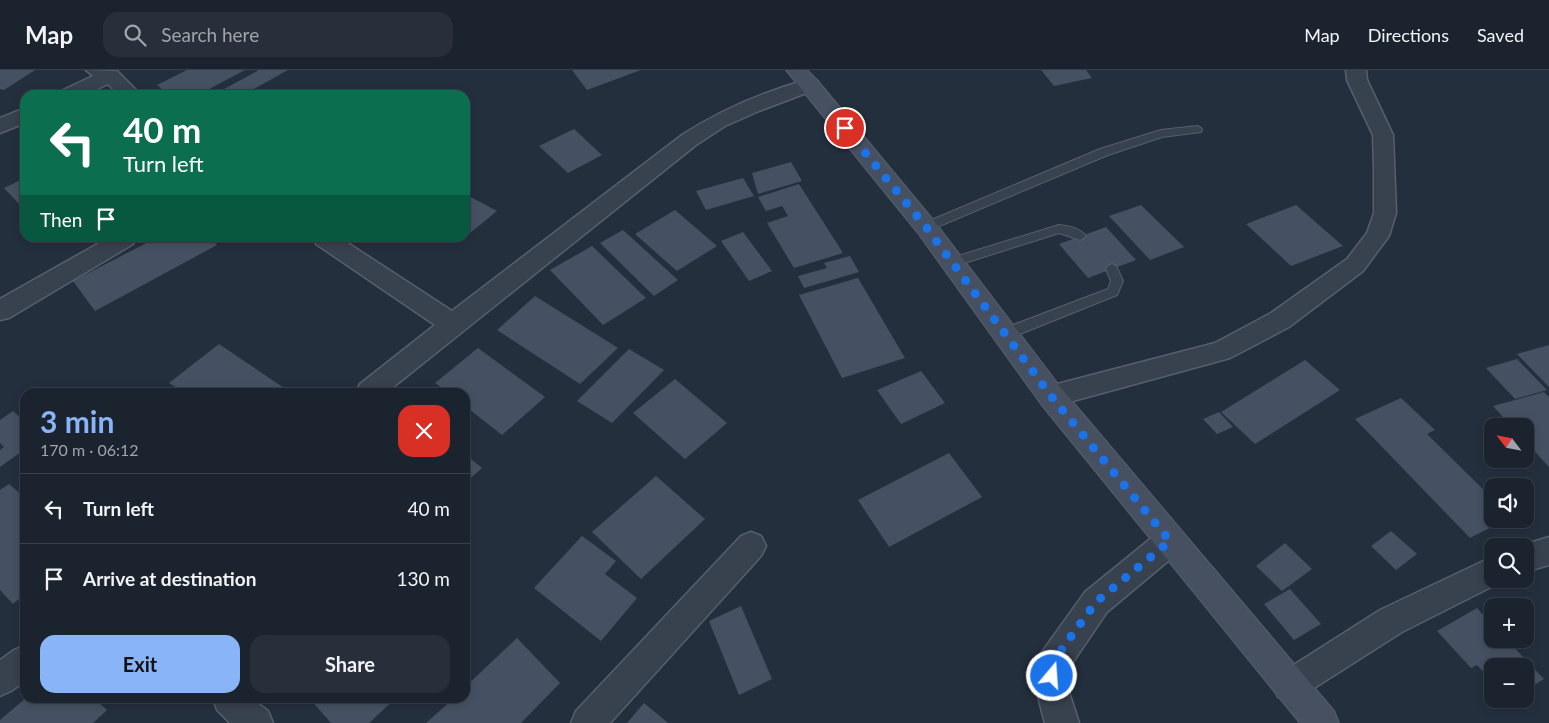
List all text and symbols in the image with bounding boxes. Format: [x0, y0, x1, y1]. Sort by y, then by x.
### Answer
search box [103, 12, 453, 57]
text: Map [25, 20, 73, 49]
icon: search [121, 21, 149, 49]
text: Search here [161, 23, 259, 46]
text: Map [1304, 24, 1340, 46]
text: Directions [1368, 24, 1449, 46]
text: Saved [1477, 24, 1524, 46]
pin [824, 107, 866, 149]
text: 40 m [123, 108, 201, 150]
icon: left [40, 110, 105, 175]
icon: arrive [831, 114, 859, 142]
text: Turn left [123, 150, 204, 177]
icon: arrive [92, 205, 120, 233]
text: Then [40, 208, 82, 231]
text: 3 min [40, 403, 114, 439]
button: close [398, 405, 450, 457]
north arrow [1484, 418, 1534, 468]
map controls [1484, 418, 1534, 708]
text: 170 m · 06:12 [40, 440, 139, 459]
button: sound [1484, 478, 1534, 528]
icon: left [40, 495, 68, 523]
text: Turn left [83, 497, 154, 520]
text: 40 m [407, 497, 450, 520]
button: search [1484, 538, 1534, 588]
icon: arrive [40, 565, 68, 593]
text: Arrive at destination [83, 567, 256, 590]
text: 130 m [396, 567, 450, 590]
button: + [1484, 598, 1534, 648]
button: Exit [40, 635, 240, 693]
button: Share [250, 635, 450, 693]
position arrow [1025, 649, 1077, 701]
button: − [1484, 658, 1534, 708]

